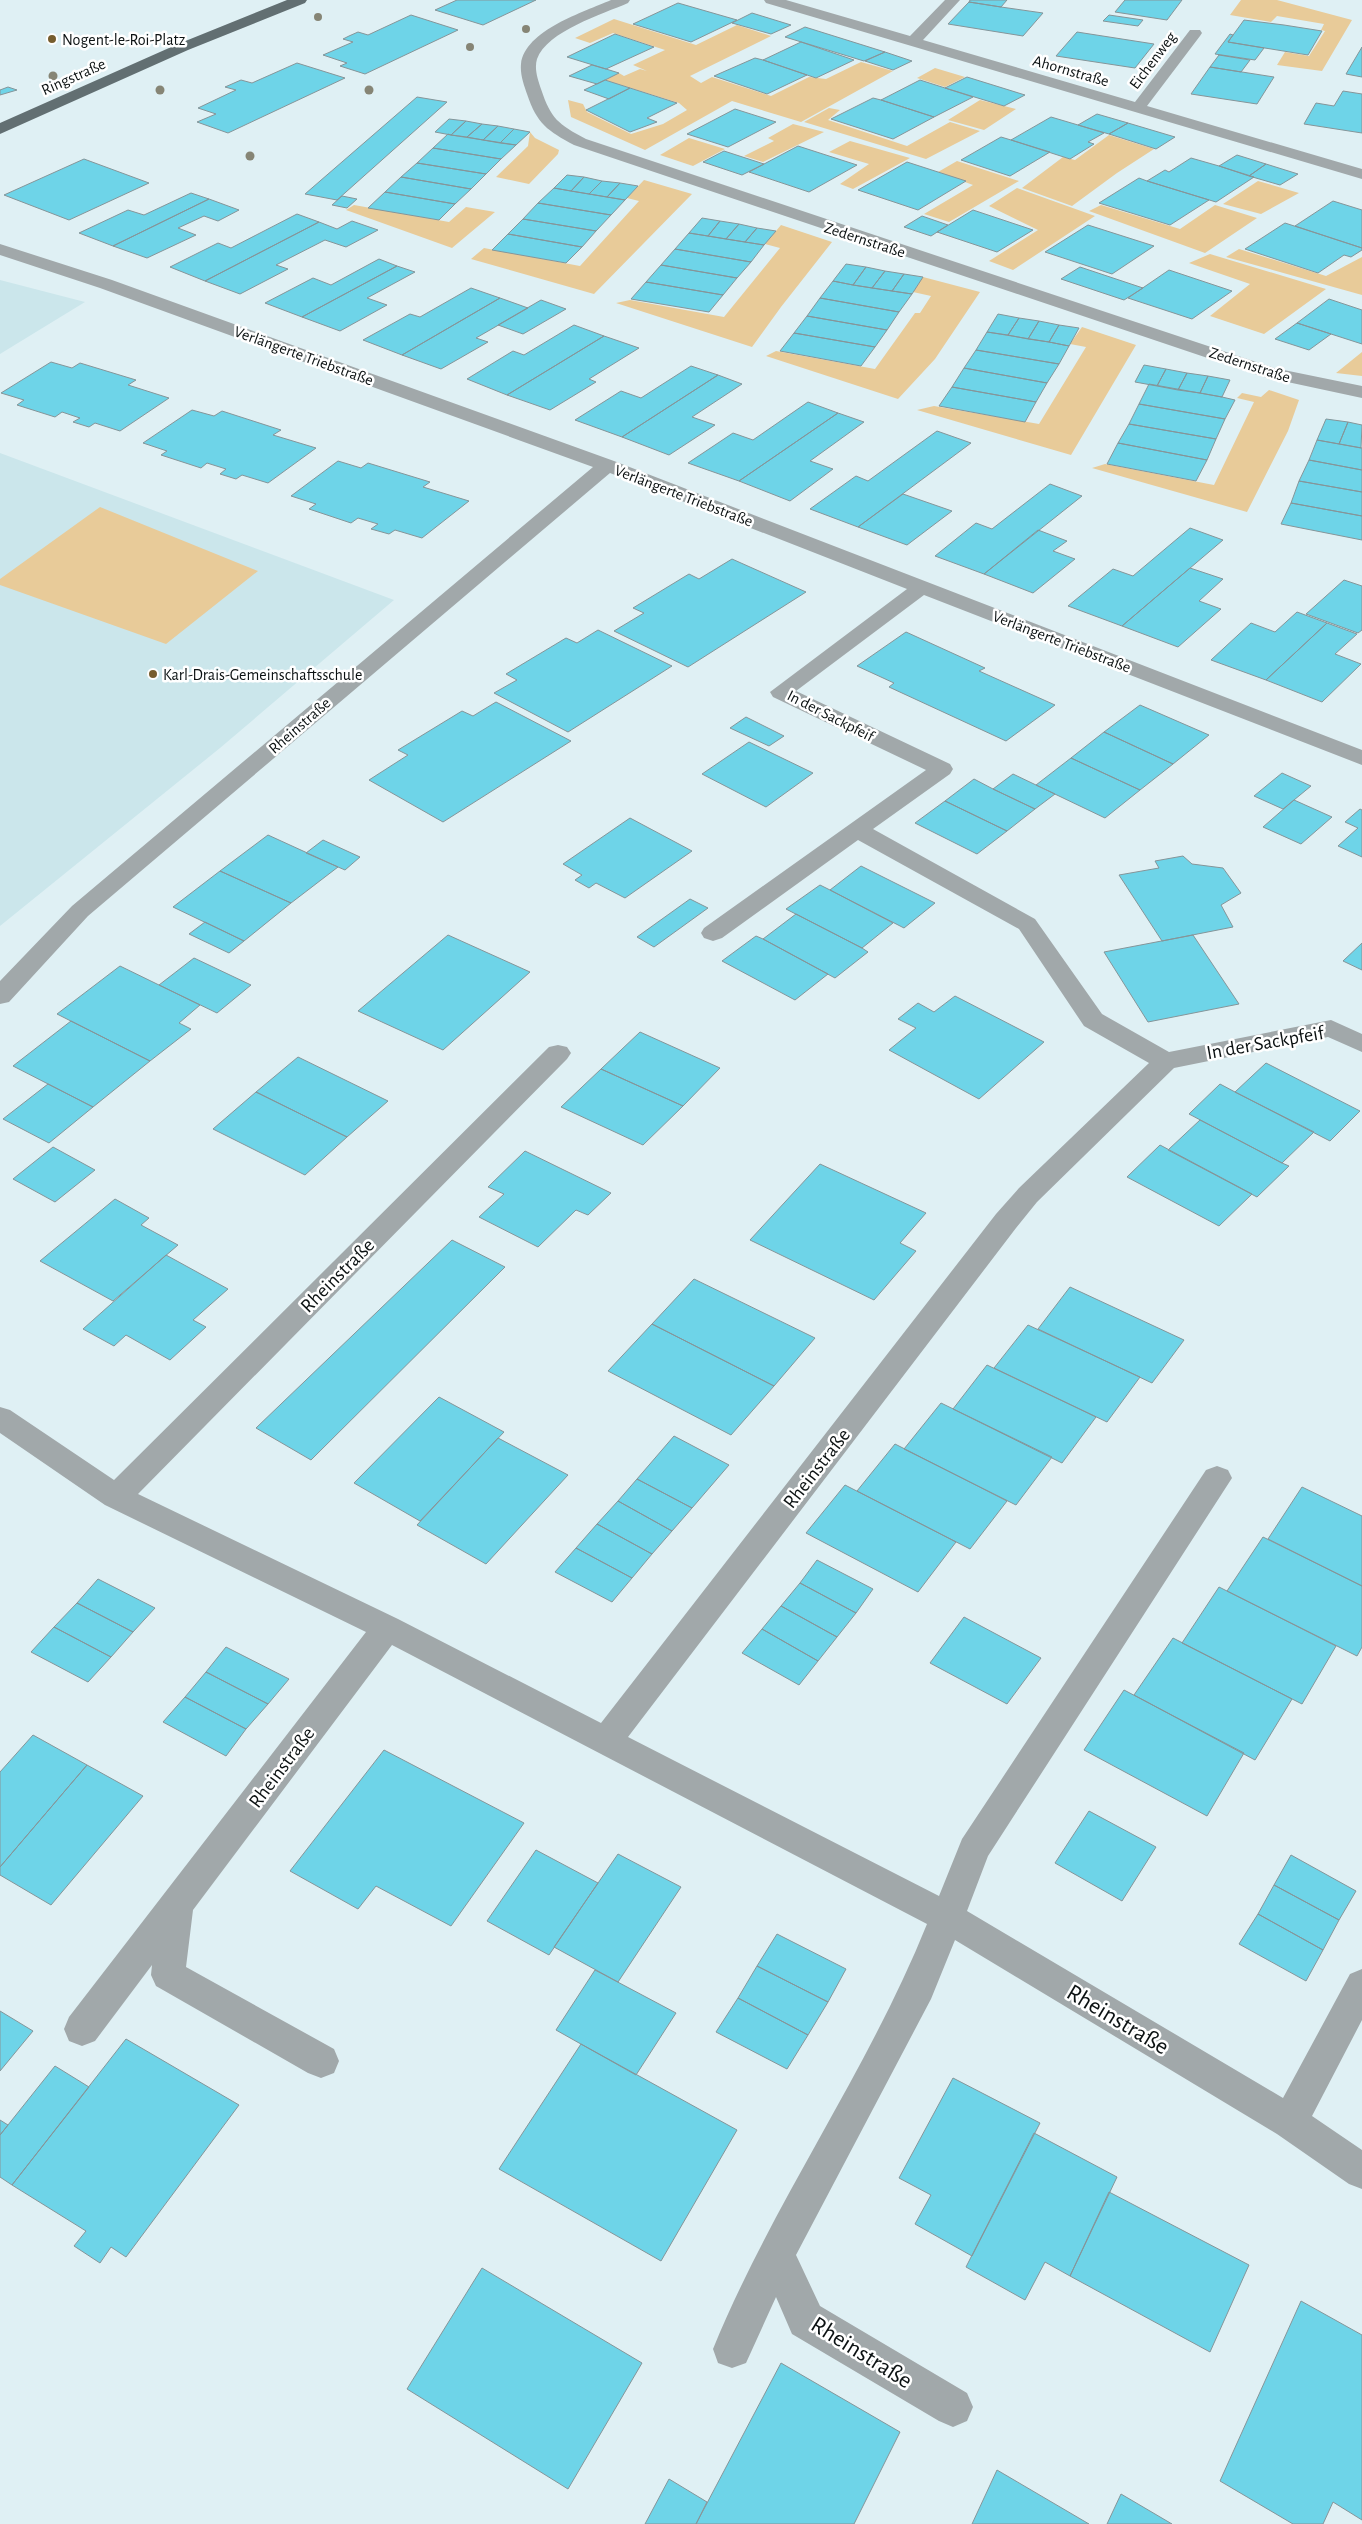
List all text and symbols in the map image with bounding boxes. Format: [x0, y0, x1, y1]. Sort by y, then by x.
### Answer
street label: Eichenweg [1126, 29, 1179, 92]
place label: Nogent-le-Roi-Platz [62, 32, 186, 48]
marker: Nogent-le-Roi-Platz [46, 33, 58, 45]
street label: Ahornstraße [1031, 52, 1111, 89]
street label: Ringstraße [39, 56, 108, 98]
street label: Zedernstraße [822, 219, 907, 261]
street label: Verlängerte Triebstraße [232, 323, 375, 389]
street label: Zedernstraße [1207, 344, 1292, 386]
street label: Verlängerte Triebstraße [612, 462, 755, 530]
street label: Verlängerte Triebstraße [990, 608, 1133, 676]
place label: Karl-Drais-Gemeinschaftsschule [163, 667, 362, 683]
marker: Karl-Drais-Gemeinschaftsschule [147, 668, 159, 680]
street label: In der Sackpfeif [785, 687, 878, 745]
street label: Rheinstraße [266, 695, 334, 757]
street label: In der Sackpfeif [1205, 1023, 1326, 1063]
street label: Rheinstraße [297, 1235, 378, 1316]
street label: Rheinstraße [780, 1425, 854, 1512]
street label: Rheinstraße [245, 1724, 318, 1812]
street label: Rheinstraße [1062, 1980, 1173, 2060]
street label: Rheinstraße [807, 2312, 916, 2393]

